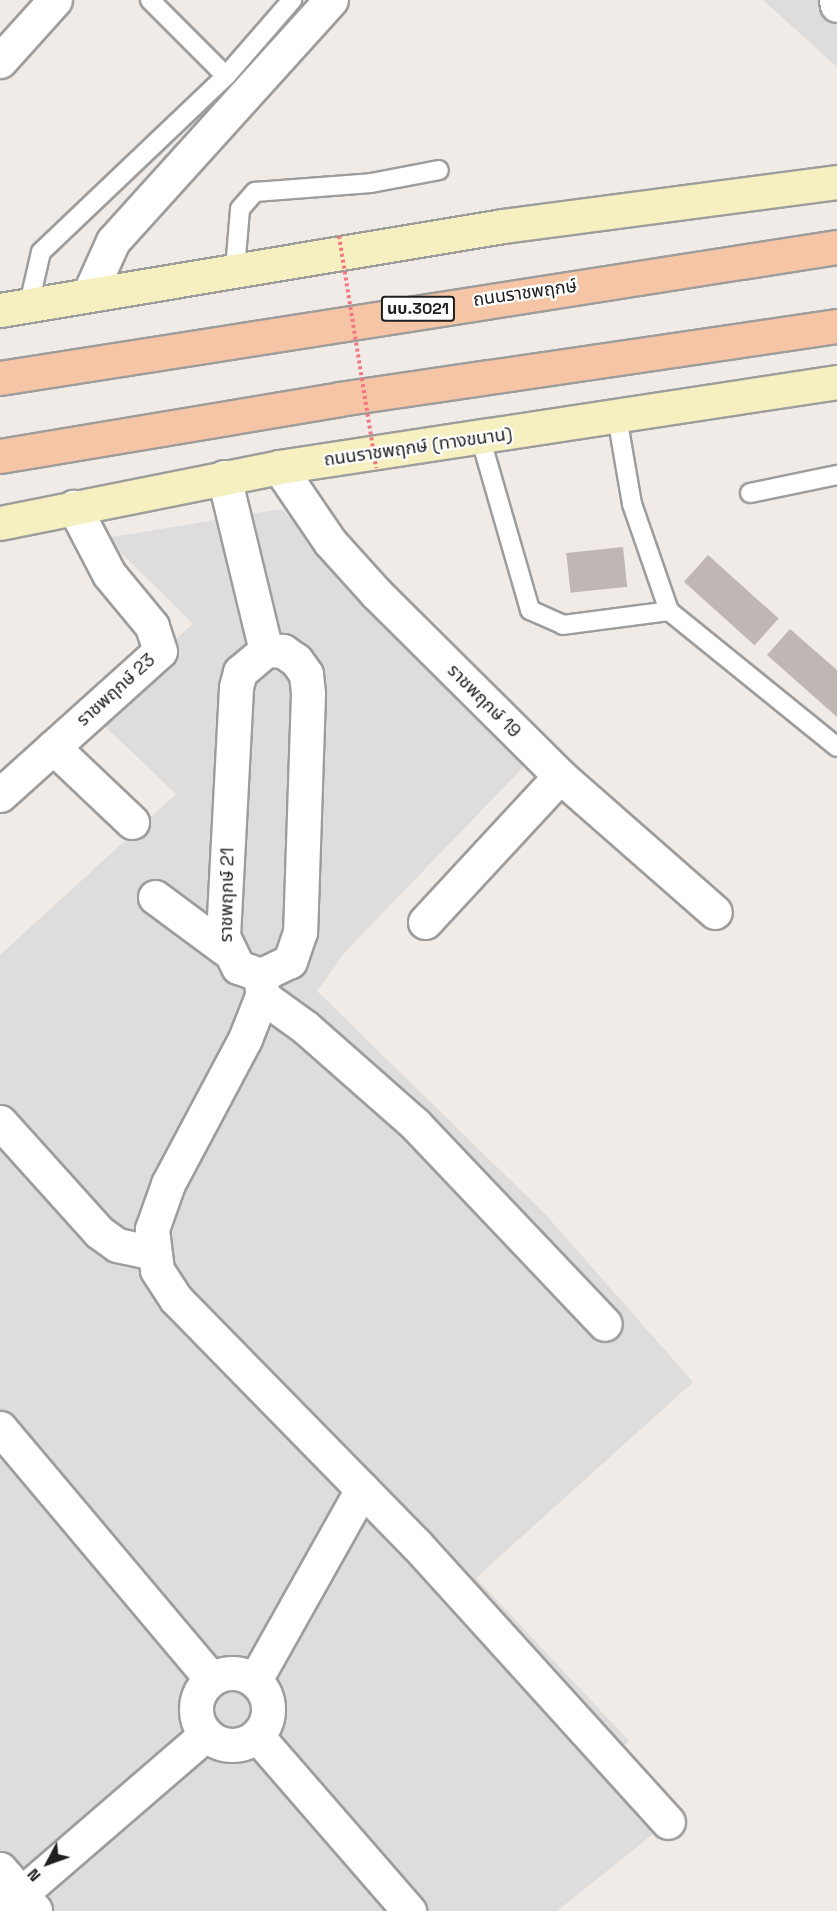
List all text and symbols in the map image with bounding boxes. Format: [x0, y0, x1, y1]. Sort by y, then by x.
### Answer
street label: ถนนราชพฤกษ์ [472, 275, 578, 311]
road number: นบ.3021 [380, 296, 456, 322]
street label: ถนนราชพฤกษ์ (ทางขนาน) [322, 423, 514, 471]
street label: ราชพฤกษ์ 23 [72, 649, 160, 731]
street label: ราชพฤกษ์ 19 [443, 660, 525, 742]
street label: ราชพฤกษ์ 21 [215, 847, 239, 943]
north arrow [18, 1833, 78, 1893]
text: N [23, 1864, 45, 1886]

